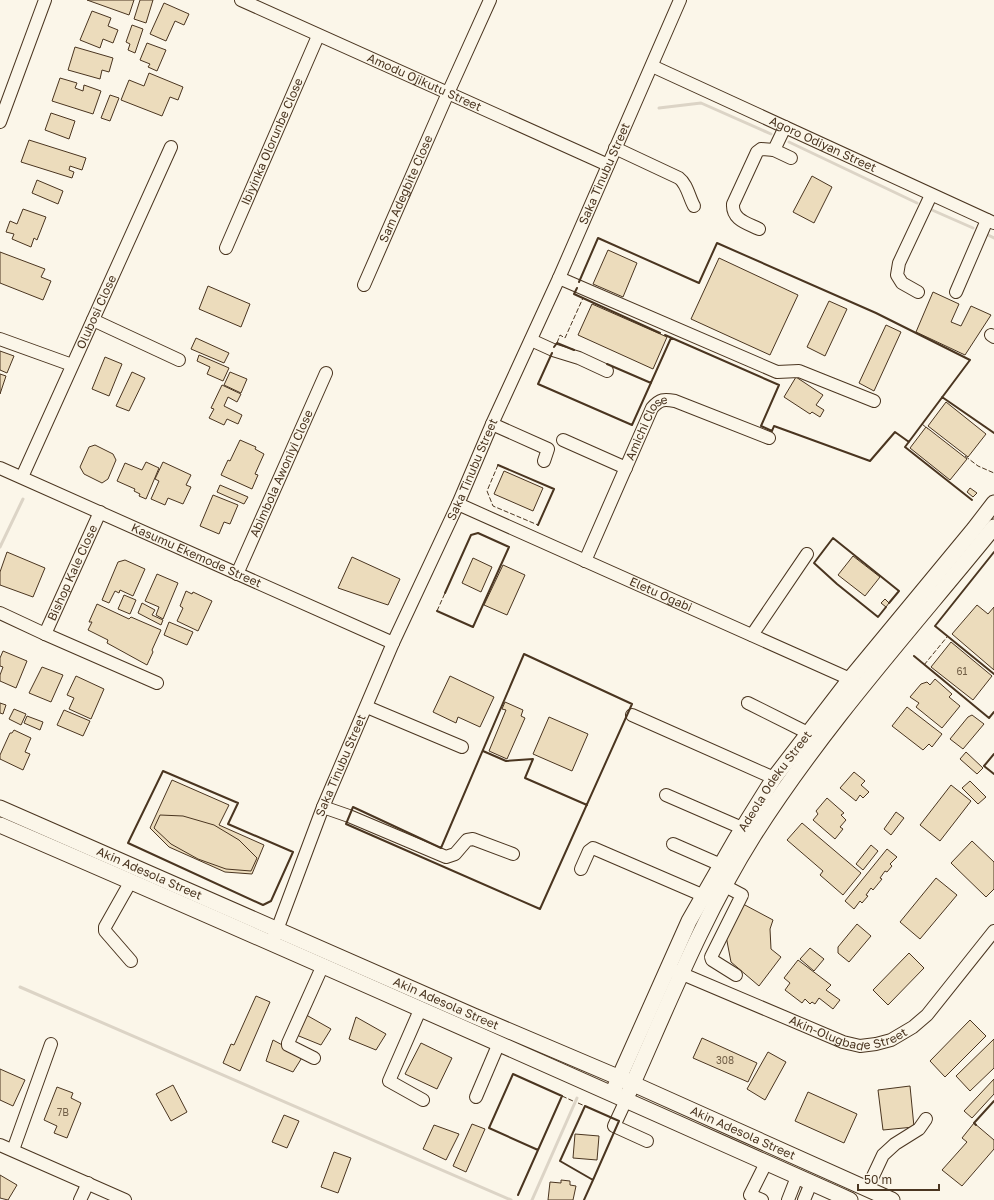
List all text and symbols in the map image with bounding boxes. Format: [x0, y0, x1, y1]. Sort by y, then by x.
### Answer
street label: Amodu Ojikutu Street [365, 50, 484, 114]
street label: Ibiyinka Olorunbe Close [238, 75, 306, 207]
street label: Agoro Odiyan Street [767, 113, 879, 175]
street label: Saka Tinubu Street [575, 120, 633, 227]
street label: Sam Adegbite Close [376, 133, 436, 245]
street label: Olubosi Close [73, 272, 119, 351]
street label: Amichi Close [622, 392, 668, 462]
street label: Abimbola Awoniyi Close [246, 407, 316, 539]
street label: Saka Tinubu Street [443, 416, 501, 523]
street label: Kasumu Ekemode Street [129, 519, 264, 591]
street label: Bishop Kale Close [44, 522, 100, 623]
street label: Eletu Ogabi [627, 574, 694, 615]
house number: 61 [957, 665, 968, 677]
street label: Saka Tinubu Street [312, 712, 369, 818]
street label: Adeola Odeku Street [735, 727, 815, 834]
street label: Akin Adesola Street [94, 843, 205, 903]
street label: Akin Adesola Street [391, 974, 501, 1033]
street label: Akin-Olugbade Street [787, 1012, 910, 1054]
house number: 308 [716, 1054, 734, 1066]
street label: Akin Adesola Street [688, 1103, 798, 1163]
house number: 7B [57, 1106, 69, 1118]
scale bar [858, 1166, 939, 1192]
text: 50 m [864, 1172, 892, 1187]

